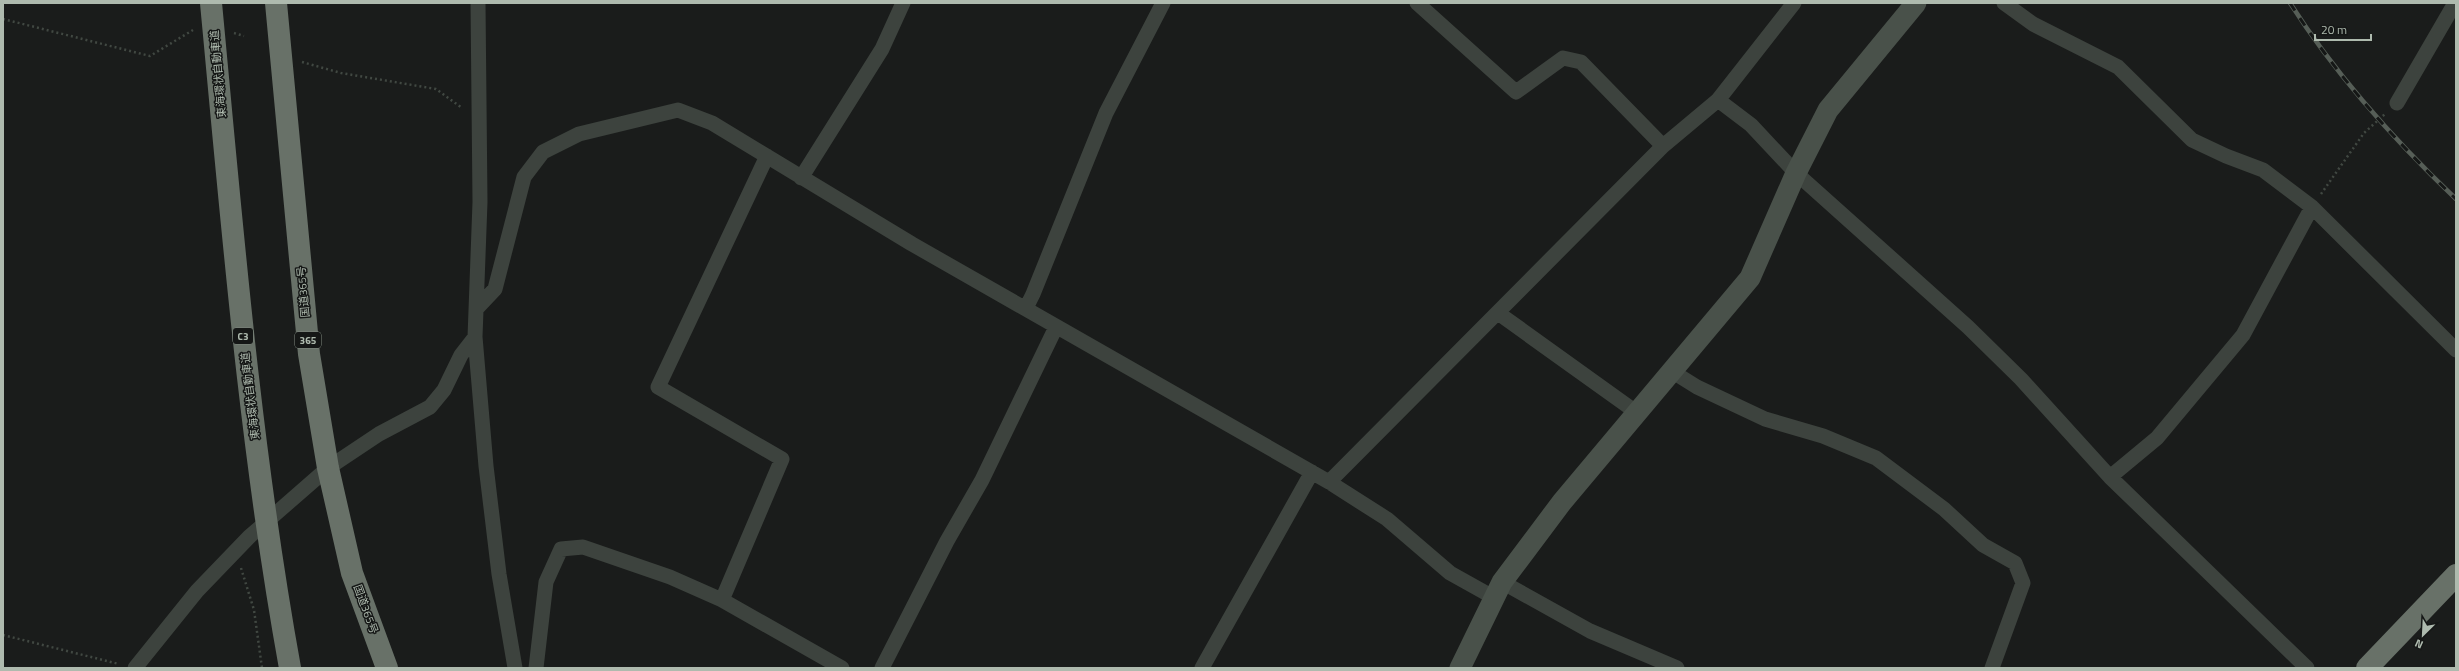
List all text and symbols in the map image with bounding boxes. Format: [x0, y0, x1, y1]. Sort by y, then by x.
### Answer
scale bar [2315, 16, 2371, 42]
text: 20 m [2321, 20, 2347, 39]
street label: 東海環状自動車道 [206, 29, 230, 119]
street label: 国道365号 [293, 266, 313, 318]
road number: C3 [233, 328, 253, 344]
road number: 365 [295, 332, 321, 348]
street label: 東海環状自動車道 [237, 351, 263, 441]
street label: 国道365号 [350, 582, 382, 636]
north arrow [2403, 615, 2443, 655]
text: N [2412, 635, 2426, 653]

